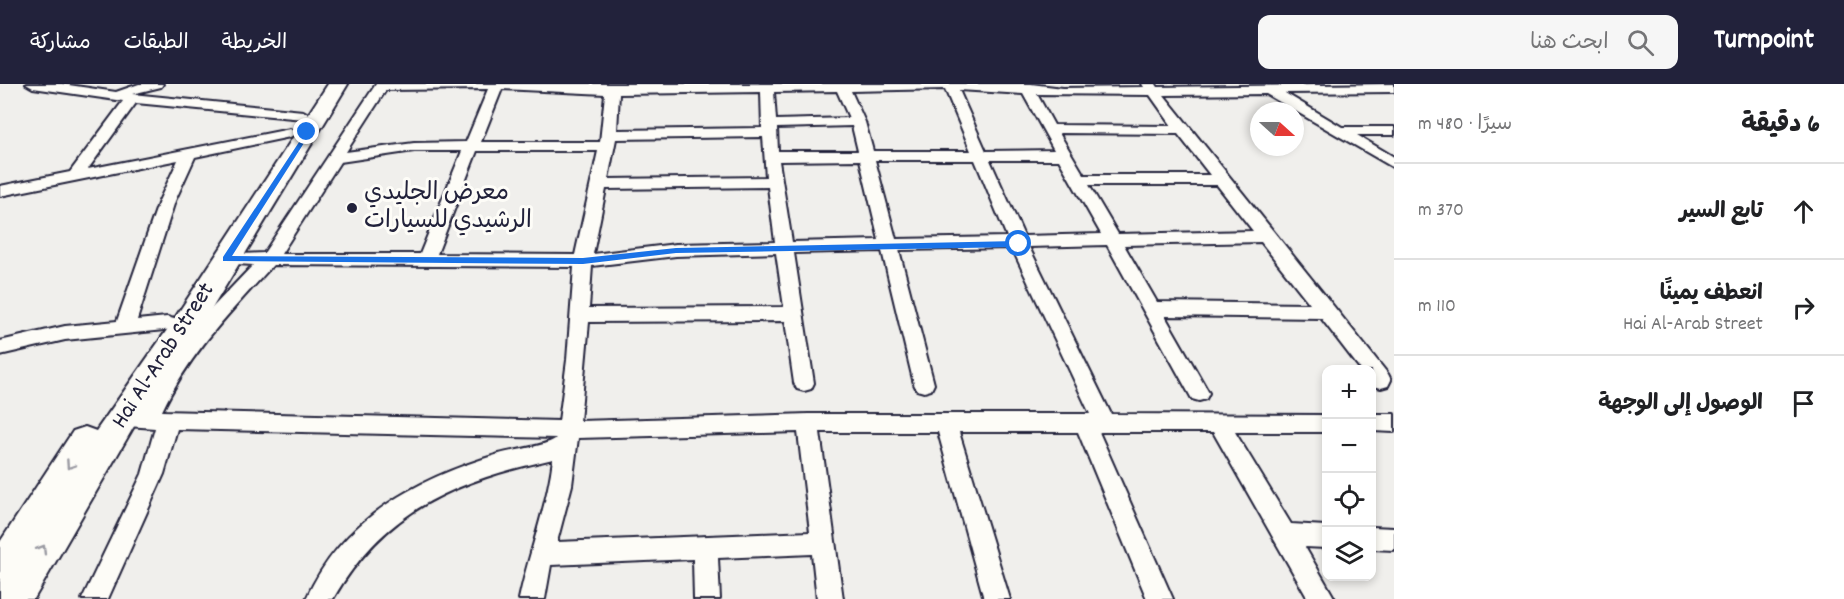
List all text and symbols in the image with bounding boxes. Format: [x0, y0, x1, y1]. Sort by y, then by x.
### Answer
search box [1258, 15, 1678, 69]
text: Turnpoint [1714, 22, 1814, 62]
icon: search [1624, 26, 1657, 59]
text: ابحث هنا [1530, 28, 1609, 59]
text: مشاركة [30, 29, 91, 59]
text: الطبقات [124, 29, 189, 59]
text: الخريطة [222, 29, 287, 59]
north arrow [1250, 102, 1304, 156]
text: 6 دقيقة [1741, 107, 1820, 144]
text: سيرًا · 480 m [1418, 111, 1512, 139]
route end [293, 118, 319, 144]
place label: معرض الجليدي الرشيدي للسيارات [364, 177, 532, 239]
icon: ahead [1787, 195, 1820, 228]
text: 370 m [1418, 197, 1464, 225]
text: تابع السير [1680, 197, 1763, 228]
marker: معرض الجليدي الرشيدي للسيارات [345, 201, 359, 215]
route start [1005, 230, 1031, 256]
street label: Hai Al-Arab Street [104, 276, 224, 436]
text: انعطف يمينًا [1660, 279, 1763, 310]
icon: right [1787, 291, 1820, 324]
text: 110 m [1418, 293, 1456, 321]
text: Hai Al-Arab Street [1623, 311, 1763, 339]
map controls [1322, 365, 1376, 581]
button: + [1322, 365, 1376, 419]
icon: arrive [1787, 387, 1820, 420]
text: الوصول إلى الوجهة [1598, 389, 1763, 420]
button: − [1322, 419, 1376, 473]
one-way arrow [66, 458, 77, 469]
button: locate [1322, 473, 1376, 527]
button: layers [1322, 527, 1376, 581]
one-way arrow [35, 545, 47, 555]

